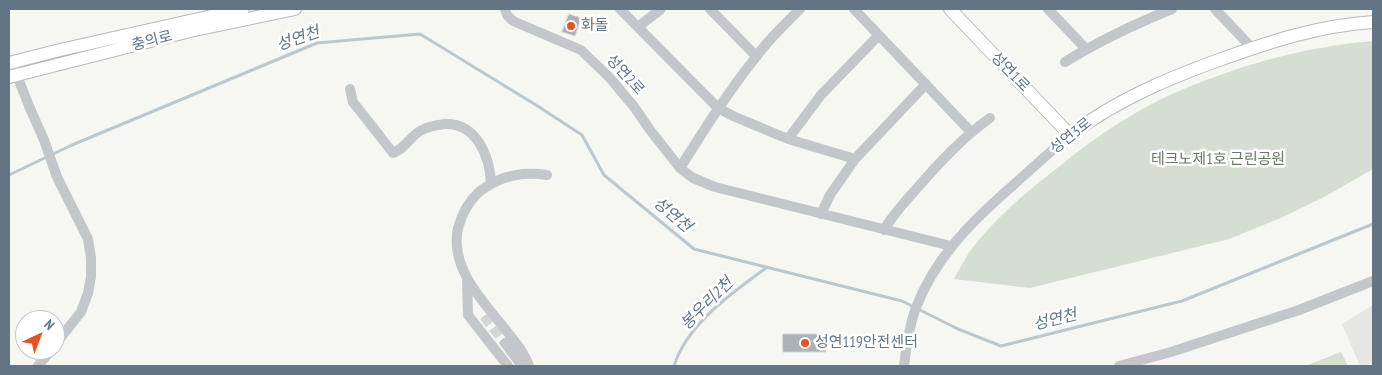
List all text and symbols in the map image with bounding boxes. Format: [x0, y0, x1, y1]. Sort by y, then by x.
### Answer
place label: 화돌 [581, 17, 609, 35]
marker: 화돌 [565, 20, 577, 32]
water label: 성연천 [274, 23, 322, 55]
street label: 충의로 [130, 27, 174, 55]
street label: 성연1로 [987, 48, 1033, 96]
street label: 성연2로 [602, 51, 648, 99]
street label: 성연3로 [1046, 114, 1096, 158]
park label: 테크노제1호 근린공원 [1151, 151, 1285, 169]
water label: 성연천 [649, 193, 695, 237]
water label: 봉우리2천 [677, 274, 737, 334]
water label: 성연천 [1031, 305, 1079, 335]
north arrow [15, 310, 65, 360]
text: N [41, 316, 58, 334]
place label: 성연119안전센터 [815, 334, 918, 352]
marker: 성연119안전센터 [799, 337, 811, 349]

